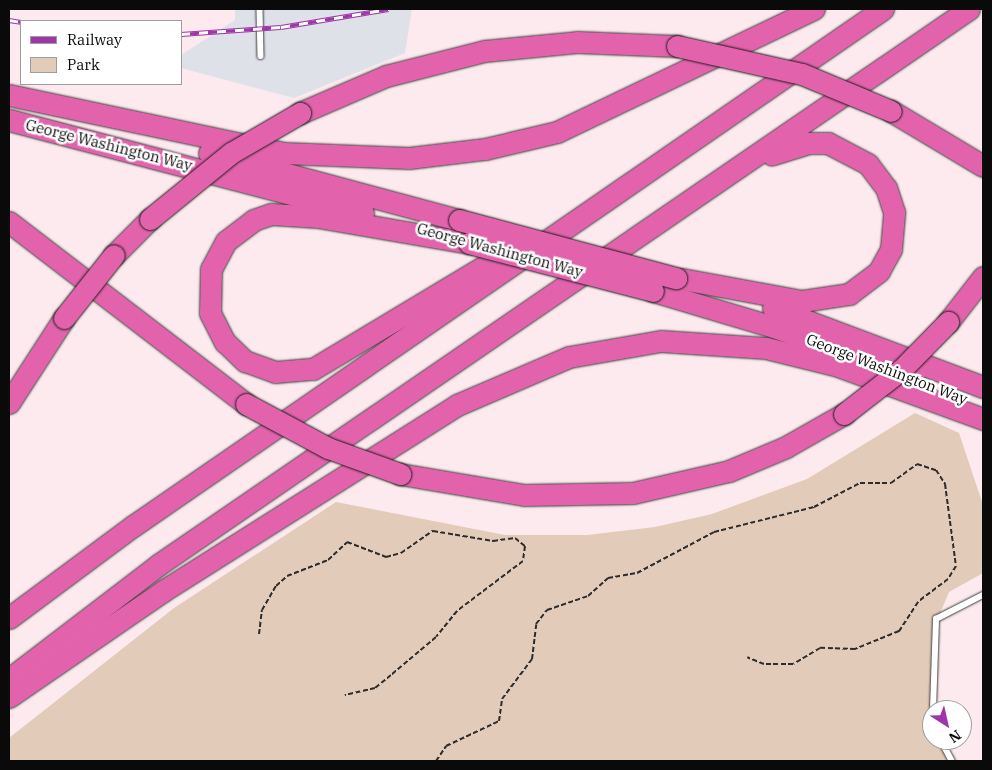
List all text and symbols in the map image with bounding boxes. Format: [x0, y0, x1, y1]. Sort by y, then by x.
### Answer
legend [20, 20, 182, 85]
text: Railway [67, 30, 122, 49]
text: Park [67, 55, 100, 74]
street label: George Washington Way [24, 116, 194, 174]
street label: George Washington Way [415, 219, 585, 281]
street label: George Washington Way [804, 330, 970, 408]
north arrow [922, 700, 972, 750]
text: N [945, 726, 965, 747]

